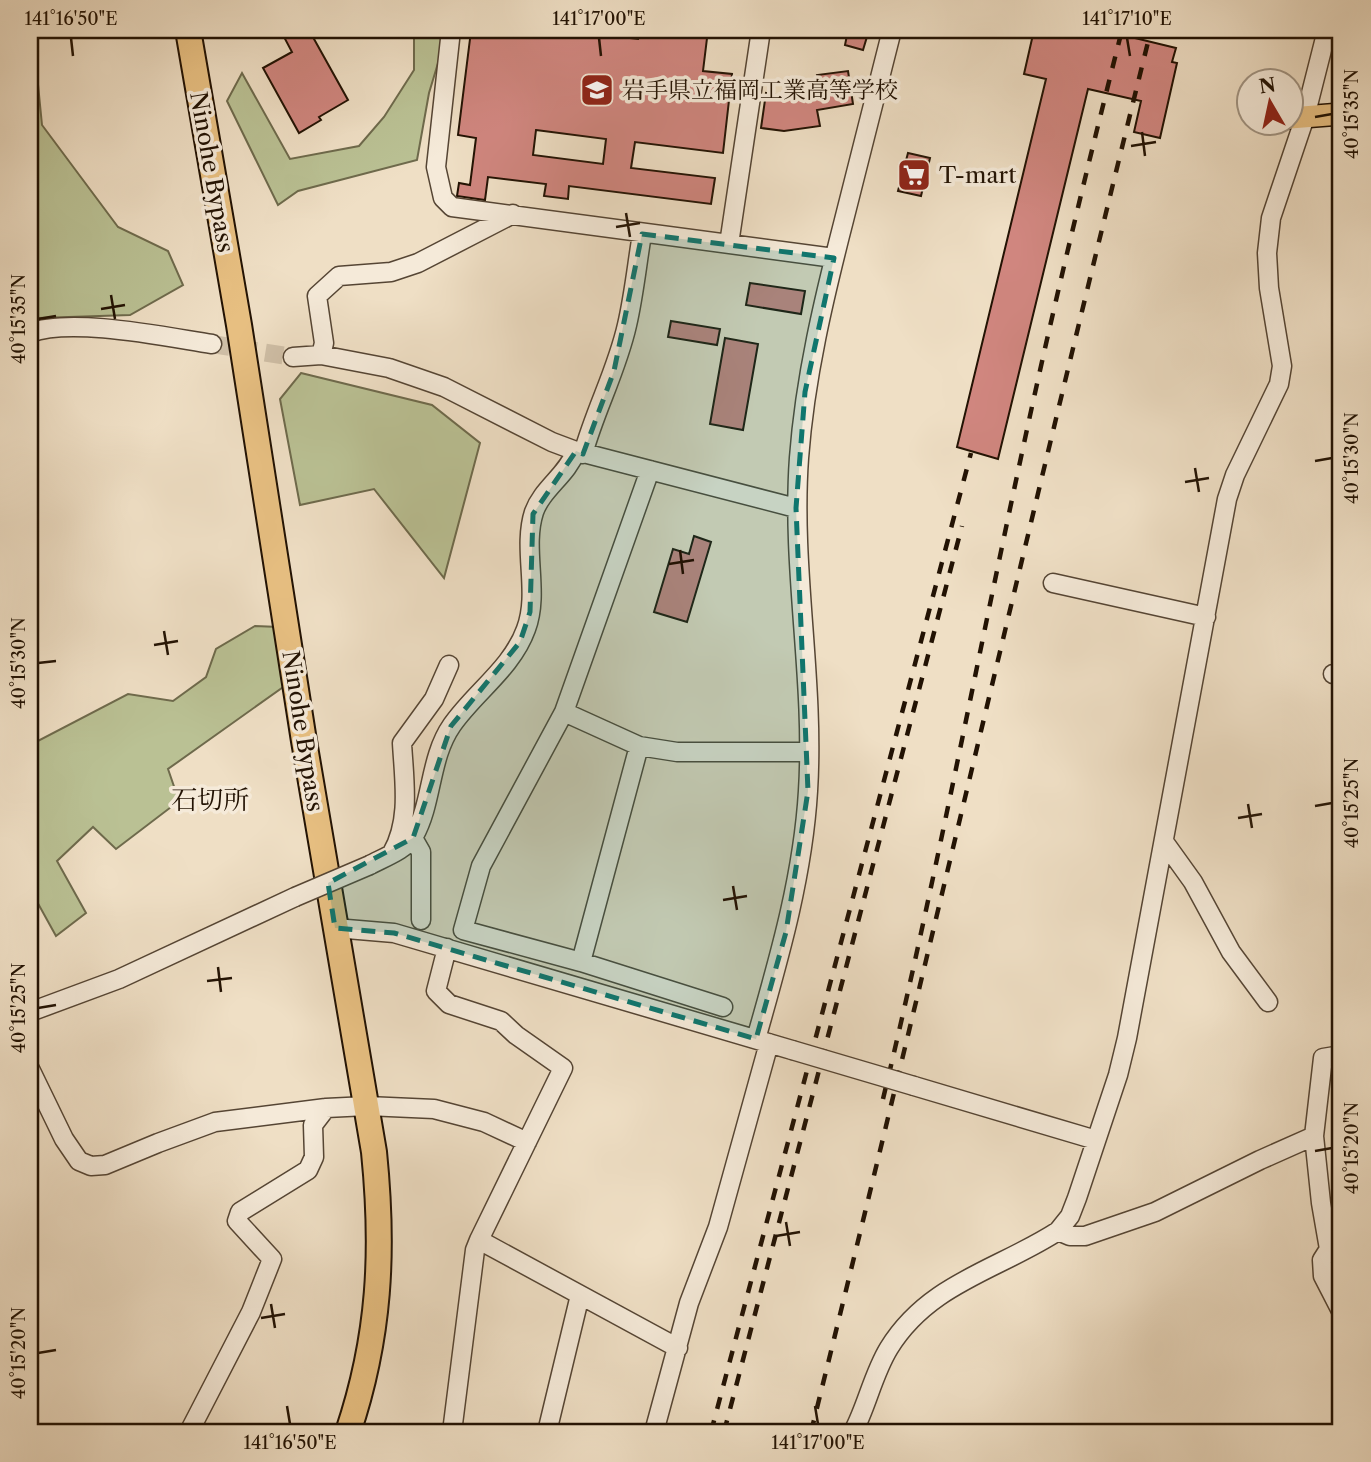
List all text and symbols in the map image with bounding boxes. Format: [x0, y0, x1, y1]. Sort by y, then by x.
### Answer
text: 141°16'50"E [24, 8, 118, 30]
text: 141°17'00"E [552, 8, 646, 30]
text: 141°17'10"E [1082, 8, 1172, 30]
north arrow [1234, 66, 1304, 136]
text: 40°15'35"N [1341, 69, 1363, 159]
school or university icon: 岩手県立福岡工業高等学校 [578, 71, 616, 109]
text: N [1257, 73, 1277, 98]
place label: 岩手県立福岡工業高等学校 [622, 76, 898, 104]
street label: Ninohe Bypass [184, 89, 240, 255]
supermarket icon: T-mart [895, 156, 933, 194]
place label: T-mart [939, 161, 1016, 189]
text: 40°15'35"N [8, 274, 30, 364]
text: 40°15'30"N [1341, 412, 1363, 504]
text: 40°15'30"N [8, 617, 30, 709]
street label: Ninohe Bypass [276, 648, 330, 814]
text: 40°15'25"N [1341, 758, 1363, 848]
district label: 石切所 [171, 784, 249, 816]
text: 40°15'25"N [8, 963, 30, 1053]
text: 40°15'20"N [1341, 1102, 1363, 1194]
text: 40°15'20"N [8, 1307, 30, 1399]
text: 141°16'50"E [243, 1432, 337, 1454]
text: 141°17'00"E [771, 1432, 865, 1454]

